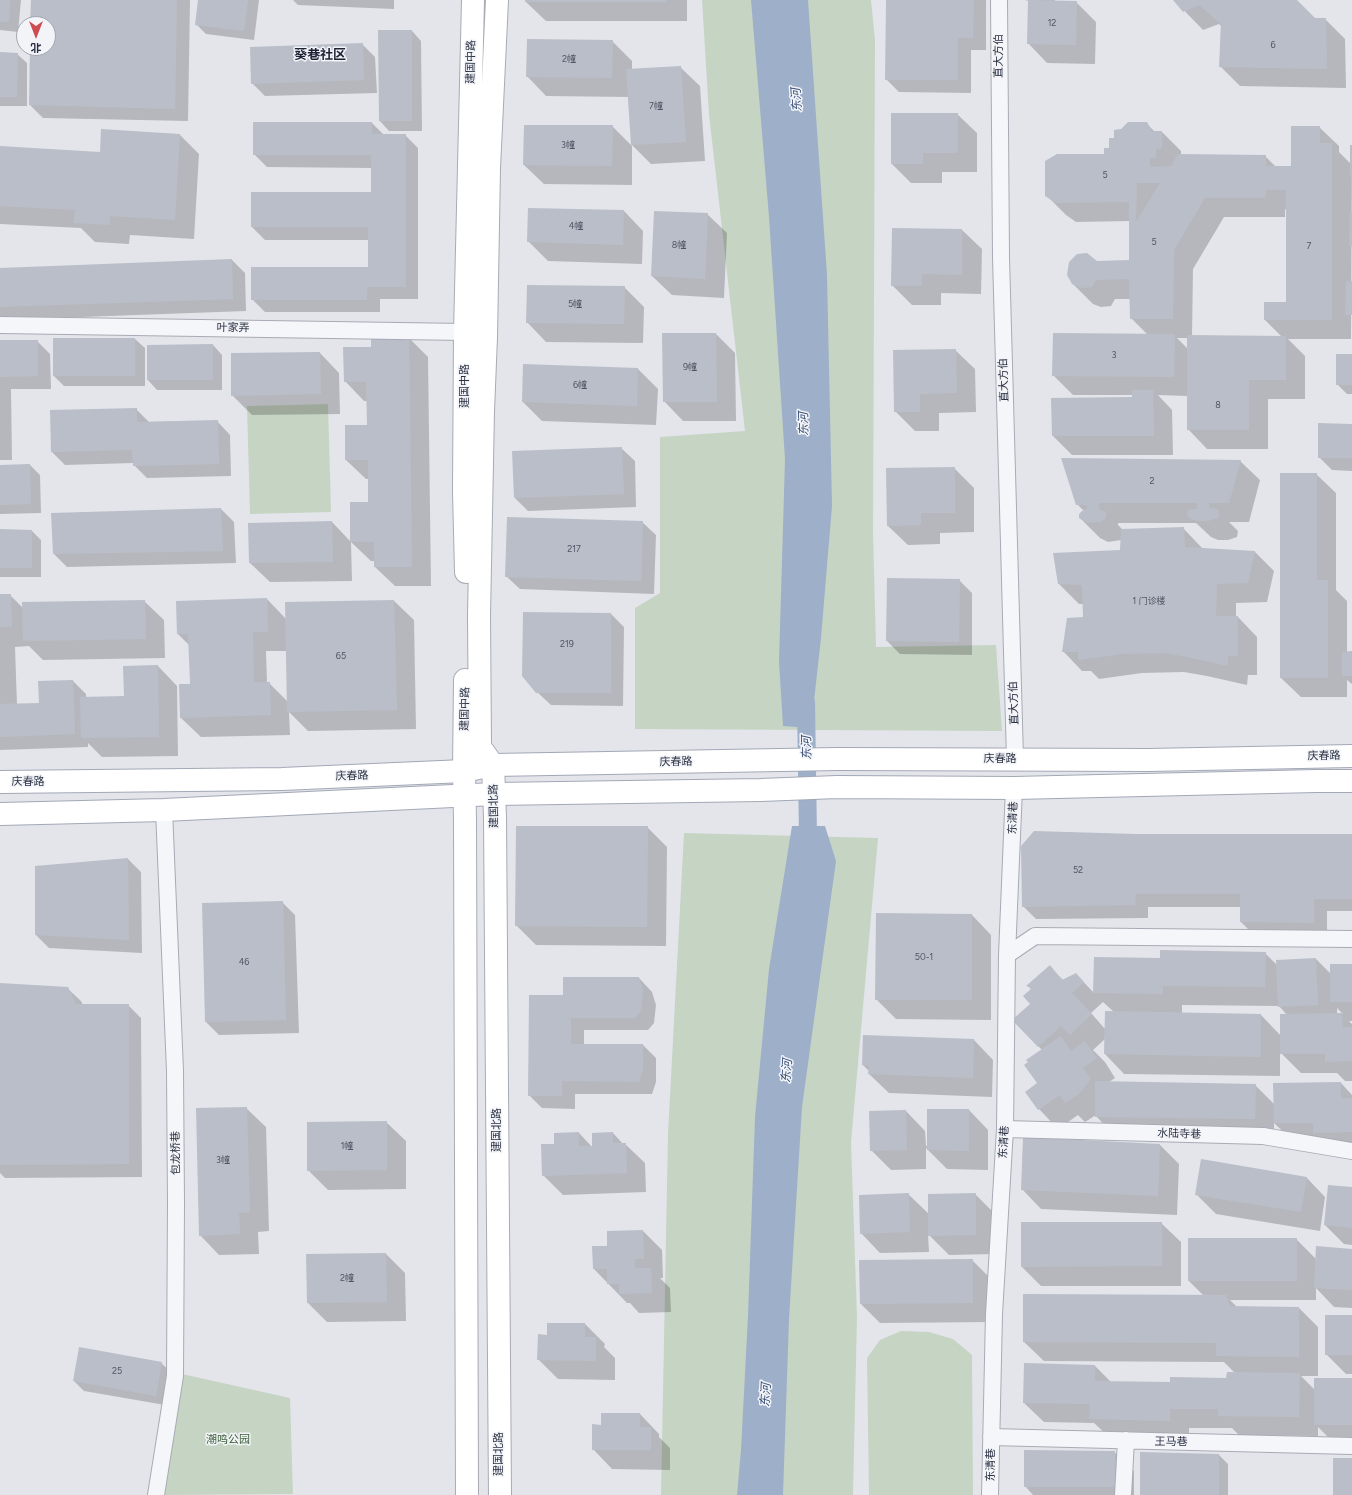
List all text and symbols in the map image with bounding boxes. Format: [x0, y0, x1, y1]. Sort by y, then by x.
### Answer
north arrow [16, 16, 56, 56]
house number: 12 [1048, 18, 1056, 28]
street label: 直大方伯 [992, 34, 1006, 78]
street label: 建国中路 [464, 40, 478, 84]
house number: 6 [1270, 40, 1276, 50]
text: 北 [31, 41, 42, 54]
district label: 葵巷社区 [294, 47, 346, 63]
house number: 2幢 [562, 54, 576, 64]
water label: 东河 [789, 88, 805, 112]
house number: 7幢 [649, 101, 663, 111]
house number: 3幢 [561, 140, 575, 150]
house number: 5 [1102, 170, 1108, 180]
house number: 4幢 [569, 221, 583, 231]
house number: 5 [1151, 237, 1157, 247]
house number: 8幢 [672, 240, 686, 250]
house number: 7 [1307, 241, 1311, 251]
house number: 5幢 [568, 299, 582, 309]
street label: 叶家弄 [216, 321, 250, 335]
house number: 3 [1112, 350, 1116, 360]
street label: 直大方伯 [997, 358, 1011, 402]
house number: 9幢 [683, 362, 697, 372]
street label: 建国中路 [458, 364, 472, 408]
house number: 6幢 [573, 380, 587, 390]
house number: 8 [1215, 400, 1221, 410]
water label: 东河 [797, 412, 811, 436]
house number: 2 [1149, 476, 1155, 486]
house number: 217 [567, 544, 581, 554]
house number: 1 门诊楼 [1133, 596, 1165, 606]
house number: 219 [560, 639, 574, 649]
house number: 65 [336, 651, 346, 661]
street label: 直大方伯 [1007, 681, 1021, 725]
street label: 建国中路 [458, 687, 472, 731]
water label: 东河 [800, 736, 814, 760]
street label: 庆春路 [1307, 749, 1341, 763]
street label: 庆春路 [984, 752, 1016, 766]
street label: 庆春路 [659, 755, 693, 769]
street label: 庆春路 [335, 769, 369, 783]
street label: 庆春路 [12, 775, 44, 789]
street label: 建国北路 [487, 784, 501, 828]
street label: 东清巷 [1006, 801, 1020, 835]
house number: 52 [1073, 865, 1083, 875]
house number: 50-1 [915, 952, 933, 962]
house number: 46 [239, 957, 249, 967]
water label: 东河 [779, 1058, 795, 1084]
street label: 建国北路 [490, 1108, 504, 1152]
street label: 东清巷 [997, 1125, 1011, 1159]
street label: 水陆寺巷 [1157, 1127, 1201, 1141]
street label: 包龙桥巷 [169, 1131, 183, 1175]
house number: 1幢 [341, 1141, 353, 1151]
house number: 3幢 [216, 1155, 230, 1165]
house number: 2幢 [340, 1273, 354, 1283]
house number: 25 [112, 1366, 122, 1376]
water label: 东河 [758, 1383, 774, 1407]
street label: 建国北路 [492, 1432, 506, 1476]
park label: 潮鸣公园 [206, 1433, 250, 1447]
street label: 王马巷 [1154, 1435, 1188, 1449]
street label: 东清巷 [984, 1449, 998, 1481]

